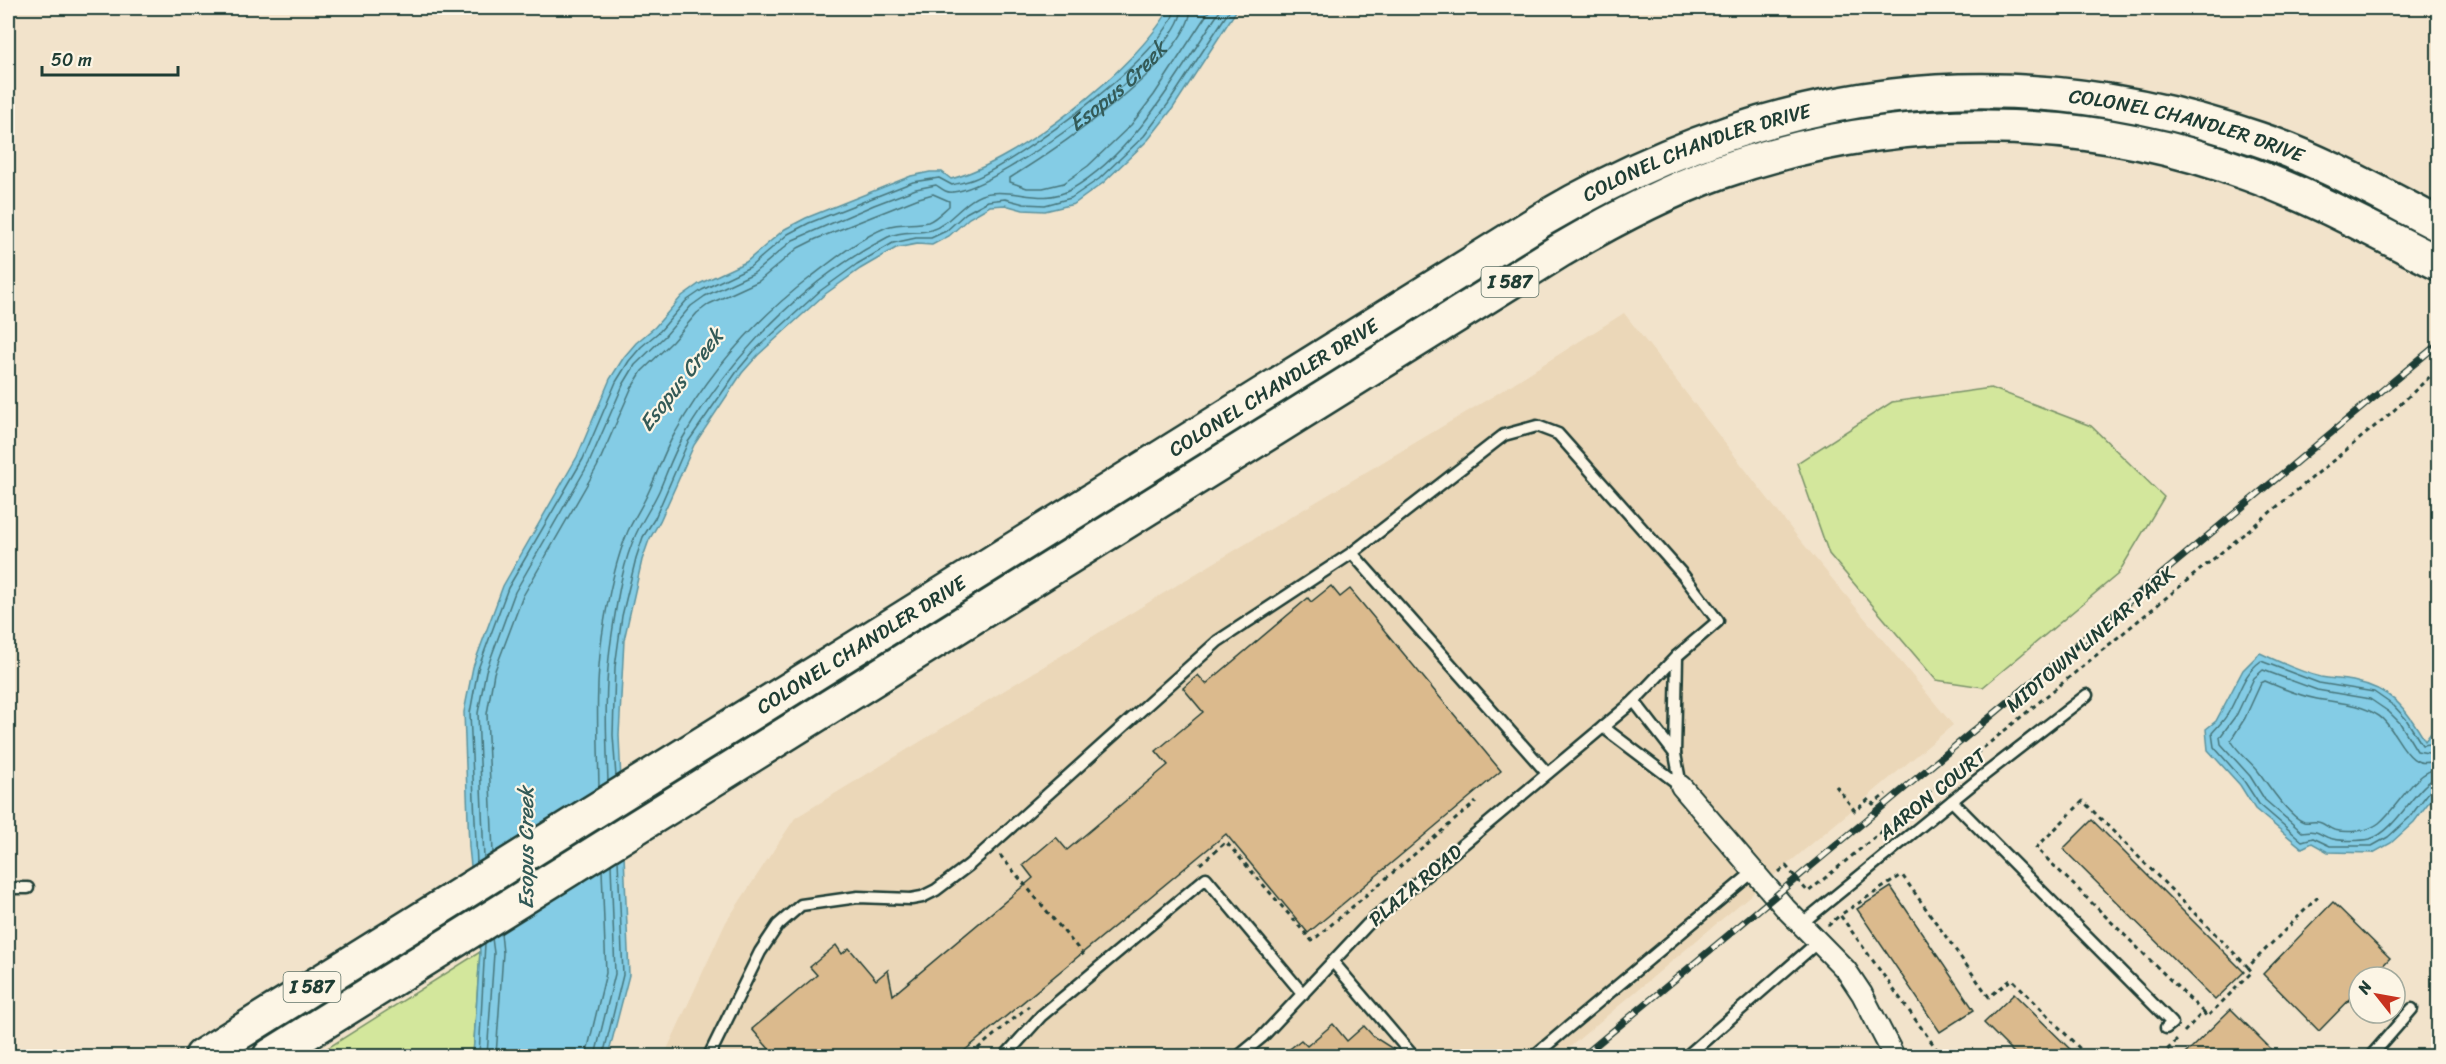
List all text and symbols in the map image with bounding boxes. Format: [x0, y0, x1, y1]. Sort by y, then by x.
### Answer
water label: Esopus Creek [1060, 30, 1179, 142]
scale bar [42, 39, 178, 77]
text: 50 m [51, 44, 92, 76]
street label: COLONEL CHANDLER DRIVE [2067, 79, 2311, 174]
street label: COLONEL CHANDLER DRIVE [1576, 93, 1816, 212]
road number: I 587 [1482, 267, 1538, 297]
street label: COLONEL CHANDLER DRIVE [1162, 308, 1387, 467]
water label: Esopus Creek [628, 318, 735, 440]
street label: MIDTOWN LINEAR PARK [1997, 557, 2184, 721]
street label: COLONEL CHANDLER DRIVE [749, 565, 975, 724]
street label: AARON COURT [1870, 739, 1995, 850]
water label: Esopus Creek [507, 784, 545, 909]
street label: PLAZA ROAD [1360, 835, 1470, 936]
north arrow [2347, 965, 2407, 1025]
road number: I 587 [284, 972, 340, 1002]
text: N [2349, 975, 2380, 1001]

